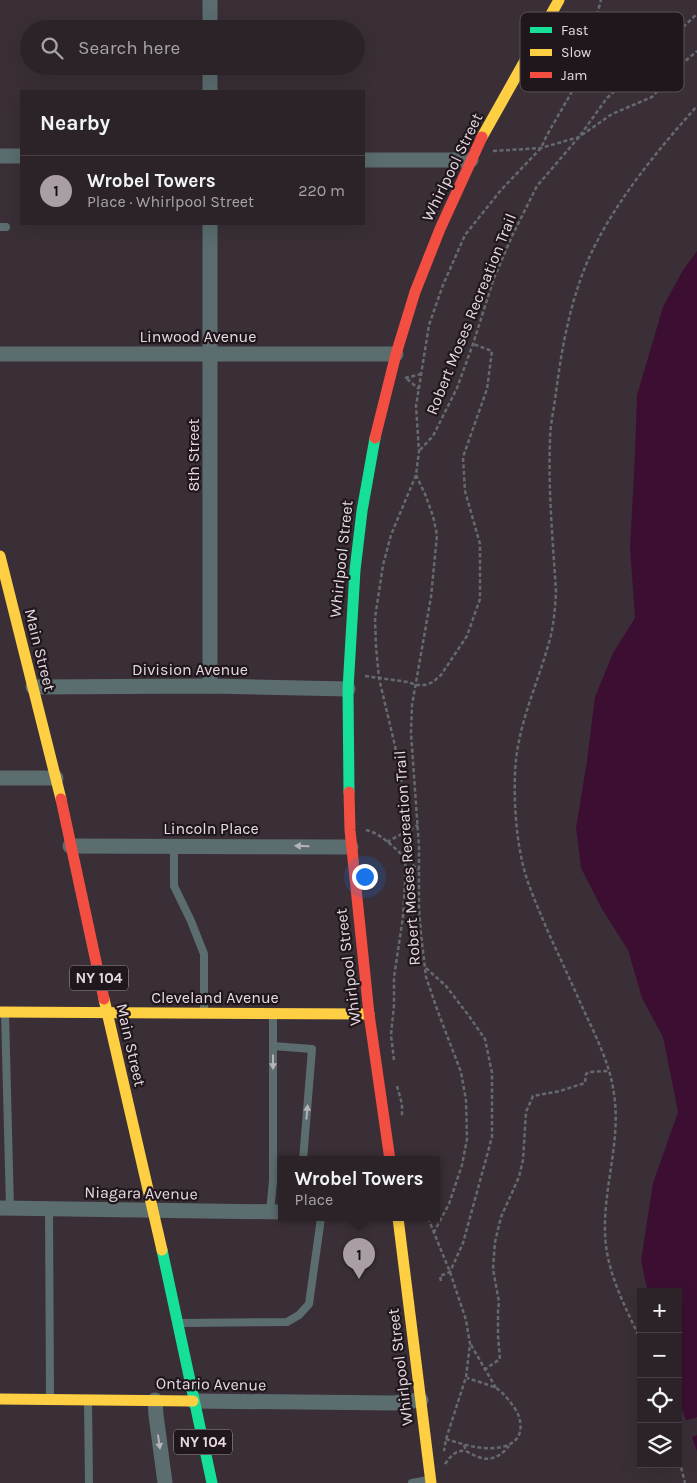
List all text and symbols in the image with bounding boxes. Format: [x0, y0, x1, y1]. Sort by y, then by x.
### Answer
legend [520, 12, 684, 92]
search box [20, 20, 365, 75]
text: Fast [561, 22, 588, 39]
icon: search [38, 34, 66, 62]
text: Search here [78, 37, 180, 59]
text: Slow [561, 44, 591, 61]
text: Jam [561, 67, 587, 84]
street label: Whirlpool Street [418, 110, 486, 224]
text: Nearby [40, 111, 110, 135]
text: Wrobel Towers [87, 170, 216, 192]
text: 1 [53, 181, 59, 200]
text: 220 m [298, 181, 345, 200]
text: Place · Whirlpool Street [87, 192, 254, 211]
street label: Robert Moses Recreation Trail [422, 210, 520, 418]
street label: Linwood Avenue [140, 327, 256, 346]
street label: 8th Street [184, 418, 203, 492]
street label: Whirlpool Street [325, 499, 357, 619]
street label: Main Street [21, 607, 59, 693]
street label: Division Avenue [132, 660, 248, 679]
street label: Robert Moses Recreation Trail [390, 750, 424, 966]
street label: Lincoln Place [163, 819, 259, 838]
one-way arrow [294, 842, 310, 850]
your location [352, 864, 378, 890]
street label: Whirlpool Street [331, 907, 365, 1027]
road number: NY 104 [70, 966, 128, 990]
street label: Cleveland Avenue [151, 988, 279, 1007]
street label: Main Street [112, 1002, 150, 1088]
one-way arrow [269, 1055, 277, 1071]
one-way arrow [303, 1103, 311, 1119]
popup [278, 1156, 440, 1221]
text: Wrobel Towers [295, 1168, 423, 1190]
street label: Niagara Avenue [84, 1183, 198, 1203]
text: Place [295, 1190, 333, 1209]
pin: 1 [343, 1238, 375, 1279]
map controls [637, 1288, 682, 1468]
button: + [637, 1288, 682, 1333]
street label: Whirlpool Street [383, 1307, 417, 1427]
button: − [637, 1333, 682, 1378]
street label: Ontario Avenue [156, 1374, 266, 1394]
button: locate [637, 1378, 682, 1423]
button: layers [637, 1423, 682, 1468]
road number: NY 104 [174, 1430, 232, 1454]
one-way arrow [155, 1434, 163, 1450]

